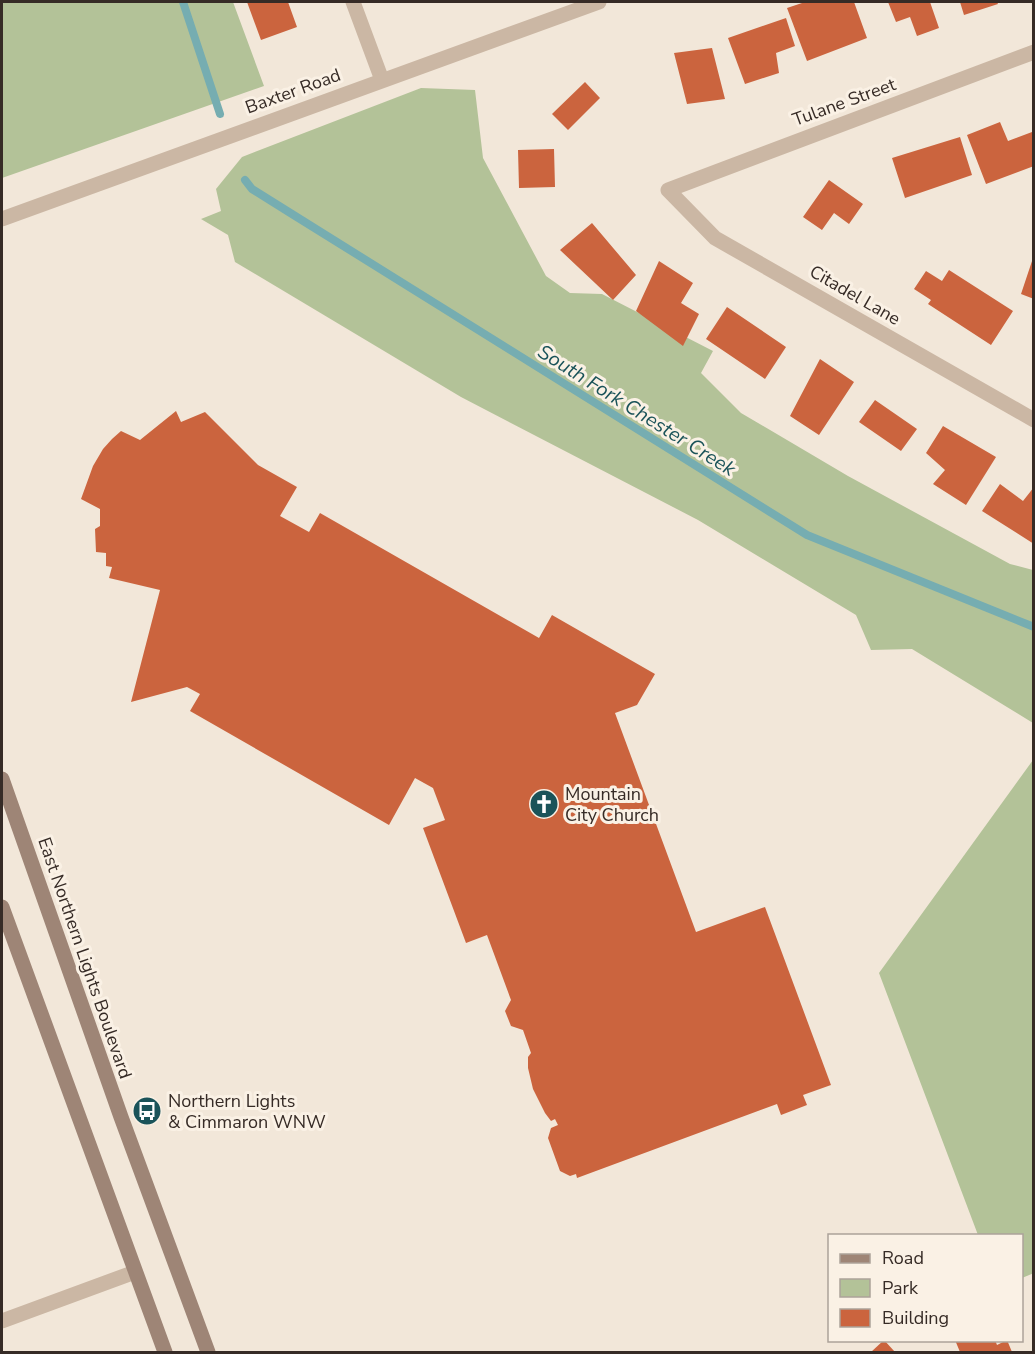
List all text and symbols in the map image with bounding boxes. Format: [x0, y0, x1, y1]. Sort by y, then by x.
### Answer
street label: Baxter Road [242, 63, 344, 119]
street label: Tulane Street [789, 72, 900, 132]
street label: Citadel Lane [805, 259, 905, 331]
water label: South Fork Chester Creek [533, 338, 742, 483]
place label: Mountain City Church [565, 782, 659, 827]
church icon: Mountain City Church [528, 788, 560, 820]
street label: East Northern Lights Boulevard [32, 834, 138, 1082]
place label: Northern Lights & Cimmaron WNW [168, 1089, 326, 1134]
bus stop icon: Northern Lights & Cimmaron WNW [131, 1095, 163, 1127]
legend [828, 1234, 1023, 1342]
text: Road [882, 1246, 924, 1270]
text: Park [882, 1276, 919, 1300]
text: Building [882, 1306, 949, 1330]

